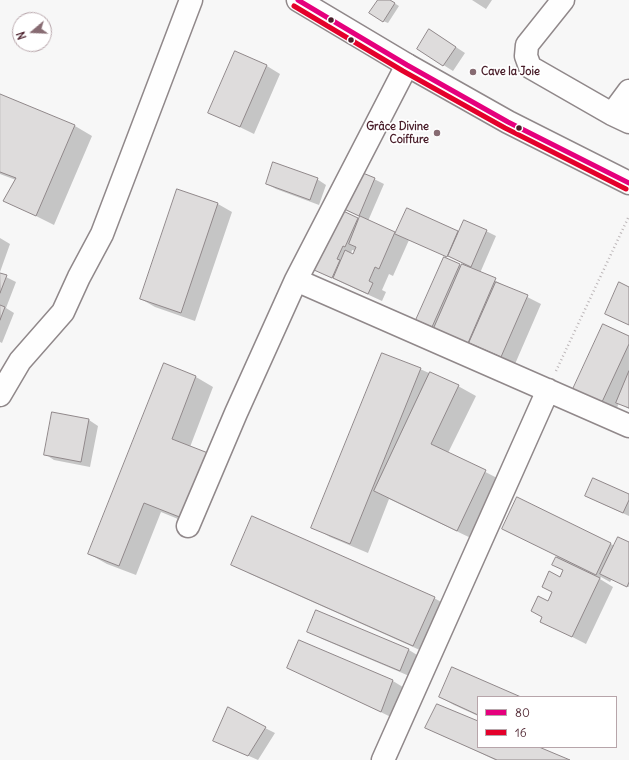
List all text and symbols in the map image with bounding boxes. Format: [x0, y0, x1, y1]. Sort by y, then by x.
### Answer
north arrow [12, 12, 52, 52]
unlabelled marker [326, 15, 336, 25]
text: N [14, 30, 29, 41]
unlabelled marker [346, 35, 356, 45]
place label: Cave la Joie [481, 65, 540, 79]
marker: Cave la Joie [468, 67, 478, 77]
place label: Grâce Divine Coiffure [366, 120, 429, 146]
unlabelled marker [514, 123, 524, 133]
marker: Grâce Divine Coiffure [432, 128, 442, 138]
legend [477, 696, 617, 748]
text: 80 [515, 705, 530, 720]
text: 16 [515, 725, 527, 740]

